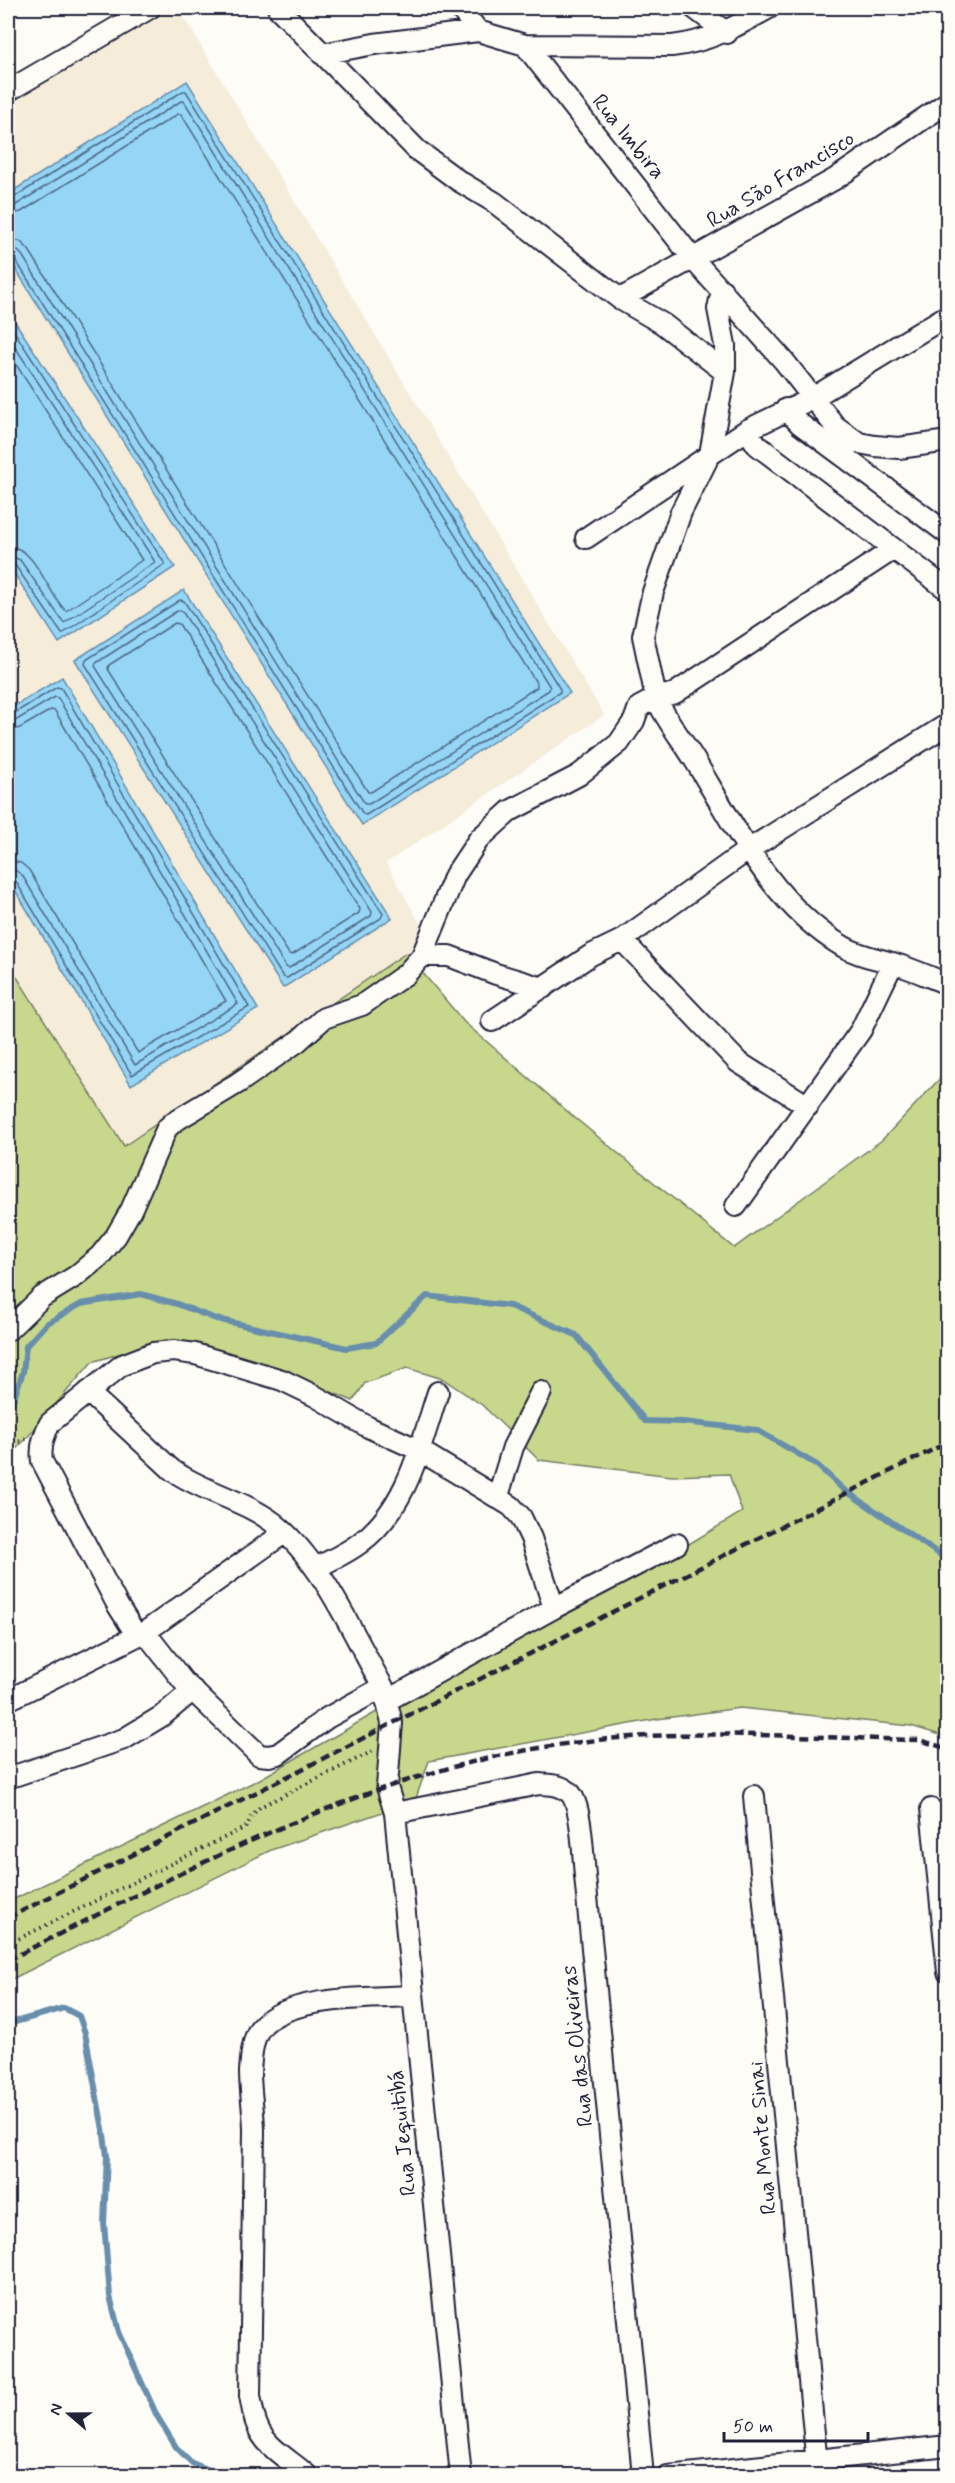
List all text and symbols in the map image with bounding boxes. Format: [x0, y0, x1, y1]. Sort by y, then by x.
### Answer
street label: Rua Imbira [585, 89, 671, 185]
street label: Rua São Francisco [702, 125, 860, 235]
street label: Rua das Oliveiras [556, 1964, 600, 2128]
street label: Rua Monte Sinai [742, 2060, 784, 2216]
street label: Rua Jequitibá [382, 2069, 424, 2197]
north arrow [39, 2384, 99, 2444]
text: N [45, 2401, 68, 2418]
scale bar [724, 2405, 868, 2443]
text: 50 m [733, 2415, 773, 2439]

